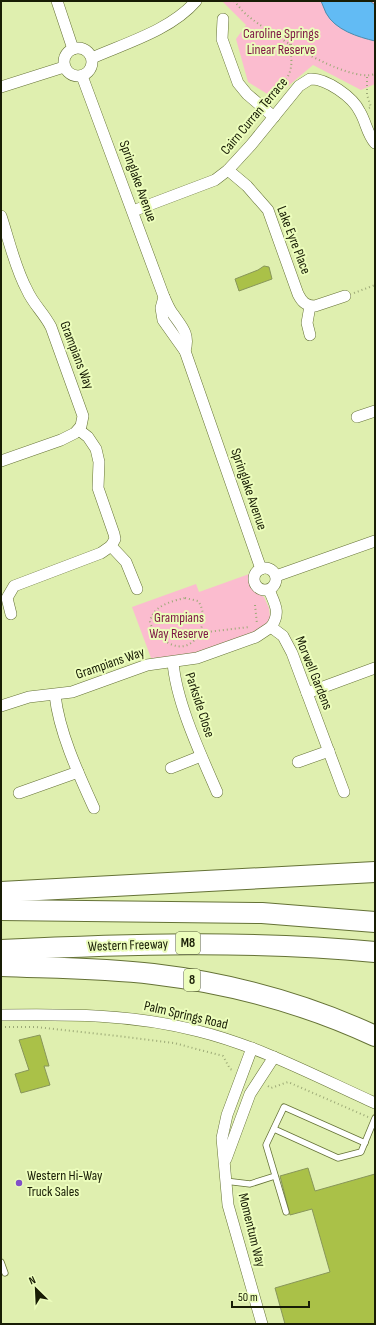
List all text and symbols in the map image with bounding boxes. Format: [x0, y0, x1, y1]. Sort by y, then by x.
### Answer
park label: Caroline Springs Linear Reserve [243, 25, 319, 58]
street label: Cairn Curran Terrace [217, 74, 291, 158]
street label: Springlake Avenue [115, 138, 161, 224]
street label: Lake Eyre Place [273, 204, 315, 276]
street label: Grampians Way [56, 319, 98, 392]
street label: Springlake Avenue [227, 446, 271, 532]
park label: Grampians Way Reserve [149, 609, 209, 642]
street label: Morwell Gardens [292, 634, 336, 712]
street label: Grampians Way [73, 643, 147, 683]
street label: Parkside Close [181, 670, 219, 740]
road number: M8 [176, 932, 200, 954]
street label: Western Freeway [88, 935, 169, 955]
road number: 8 [184, 969, 200, 991]
street label: Palm Springs Road [142, 997, 230, 1033]
place label: Western Hi-Way Truck Sales [27, 1167, 103, 1200]
marker: Western Hi-Way Truck Sales [14, 1178, 24, 1188]
street label: Momentum Way [235, 1191, 270, 1269]
north arrow [16, 1269, 56, 1309]
text: N [27, 1273, 38, 1287]
scale bar [232, 1283, 309, 1309]
text: 50 m [238, 1290, 258, 1305]

